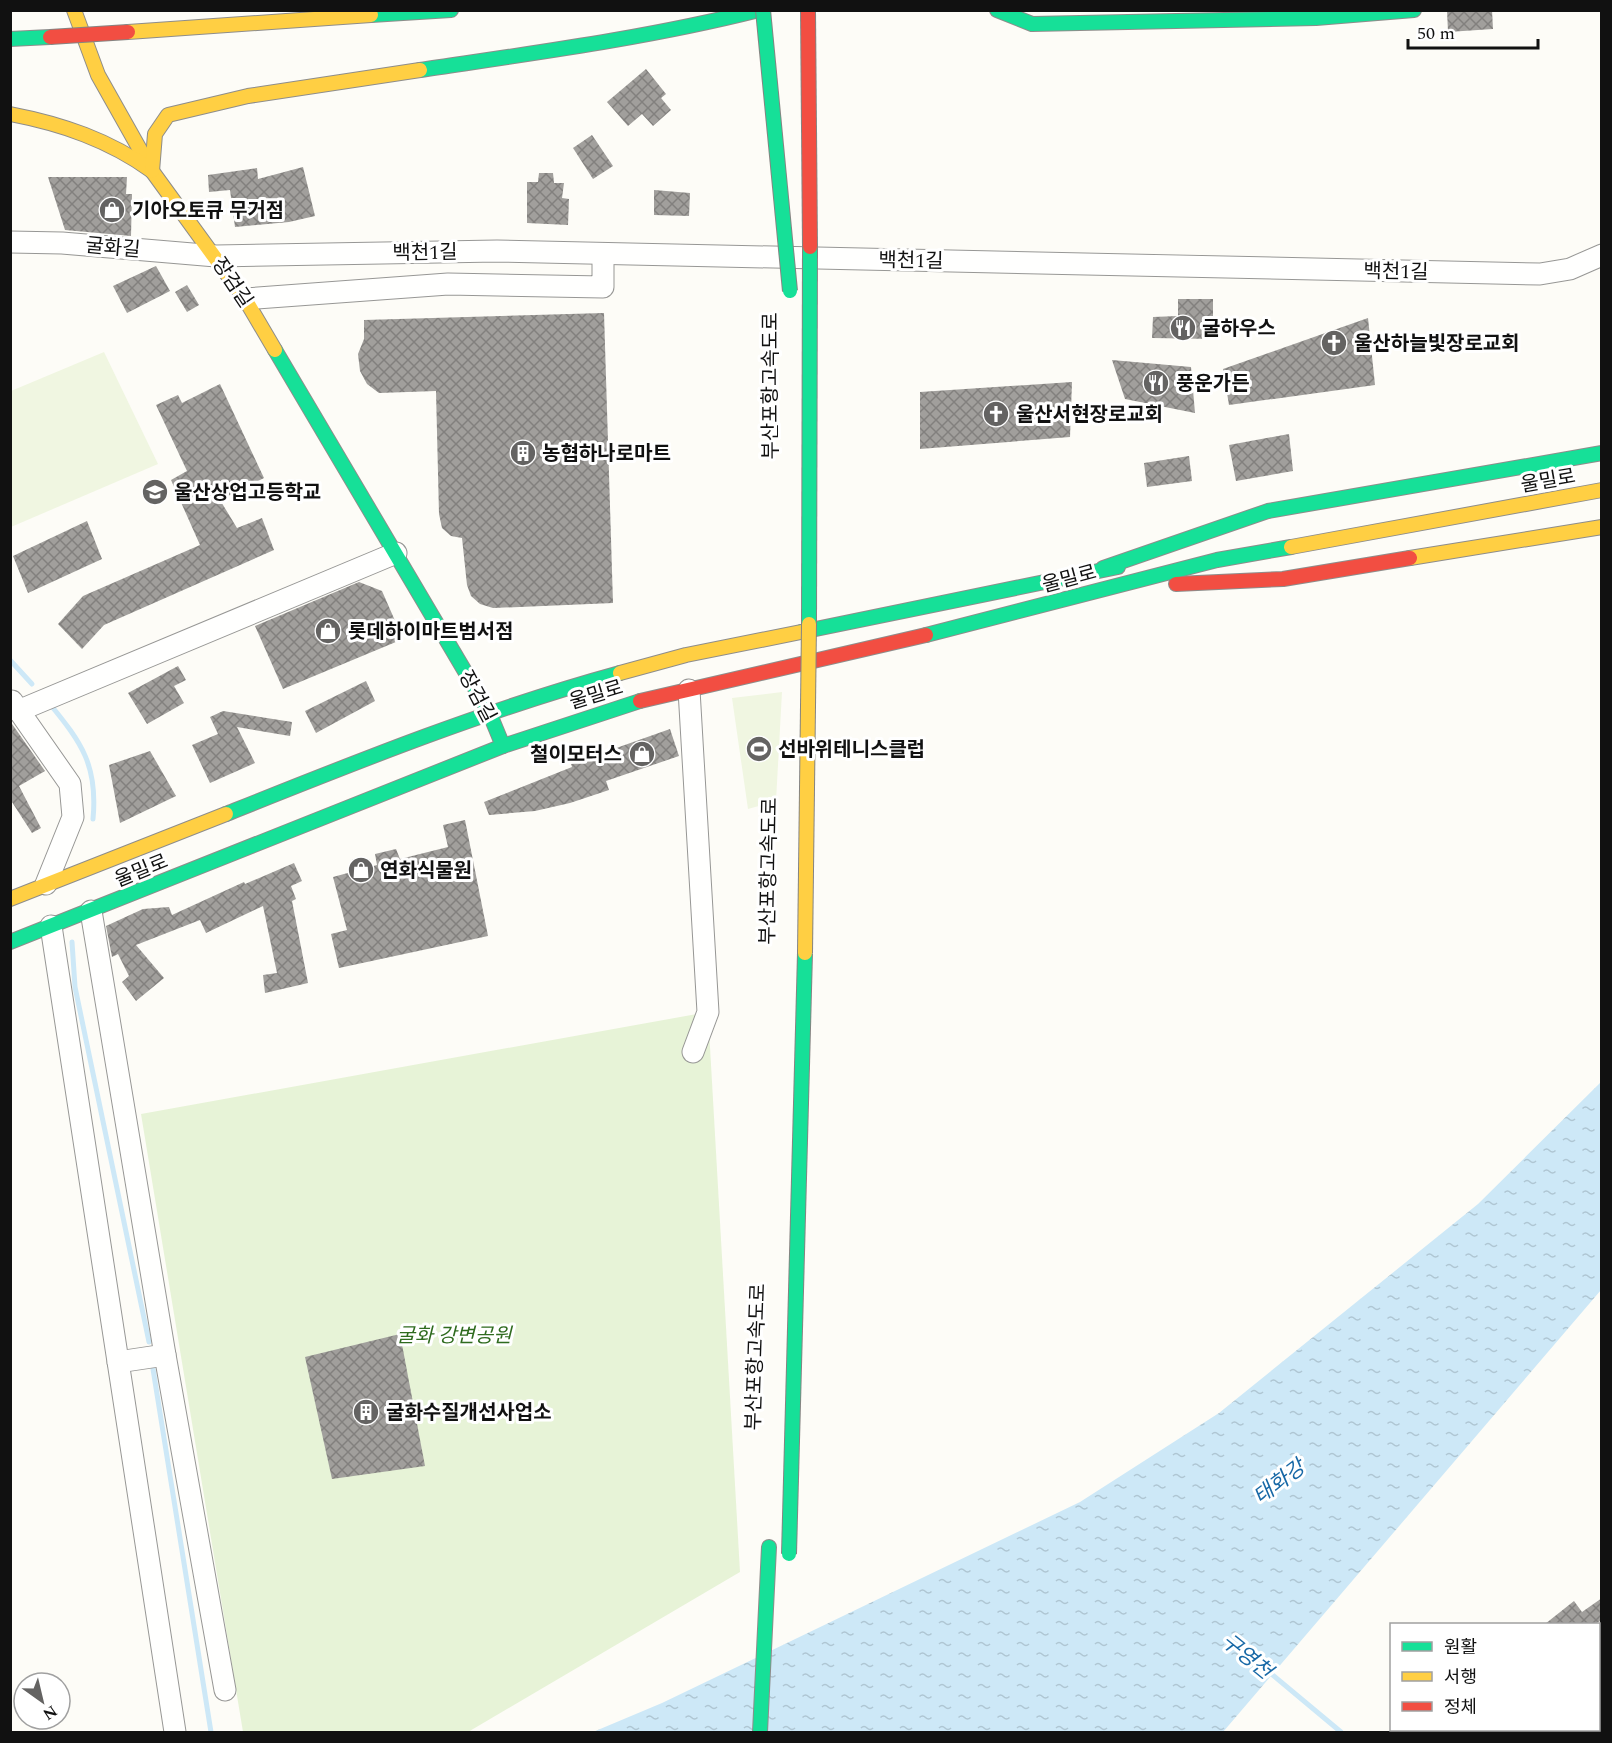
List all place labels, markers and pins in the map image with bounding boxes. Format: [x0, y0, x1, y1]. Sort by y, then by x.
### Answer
shop icon: 기아오토큐 무거점 [97, 195, 127, 225]
place label: 기아오토큐 무거점 [132, 196, 284, 226]
restaurant icon: 굴하우스 [1168, 313, 1198, 343]
place label: 굴하우스 [1202, 314, 1276, 344]
church icon: 울산하늘빛장로교회 [1319, 328, 1349, 358]
place label: 울산하늘빛장로교회 [1354, 329, 1520, 359]
restaurant icon: 풍운가든 [1141, 368, 1171, 398]
place label: 풍운가든 [1176, 369, 1250, 399]
church icon: 울산서현장로교회 [981, 399, 1011, 429]
place label: 울산서현장로교회 [1016, 400, 1163, 430]
building icon: 농협하나로마트 [508, 438, 538, 468]
place label: 농협하나로마트 [542, 439, 671, 469]
school or university icon: 울산상업고등학교 [140, 477, 170, 507]
place label: 울산상업고등학교 [174, 478, 321, 508]
shop icon: 롯데하이마트범서점 [313, 616, 343, 646]
place label: 롯데하이마트범서점 [348, 617, 514, 647]
sports icon: 선바위테니스클럽 [744, 734, 774, 764]
place label: 선바위테니스클럽 [778, 735, 925, 765]
shop icon: 철이모터스 [627, 739, 657, 769]
place label: 철이모터스 [530, 740, 622, 770]
shop icon: 연화식물원 [346, 855, 376, 885]
place label: 연화식물원 [380, 856, 472, 886]
building icon: 굴화수질개선사업소 [351, 1397, 381, 1427]
place label: 굴화수질개선사업소 [386, 1398, 552, 1428]

